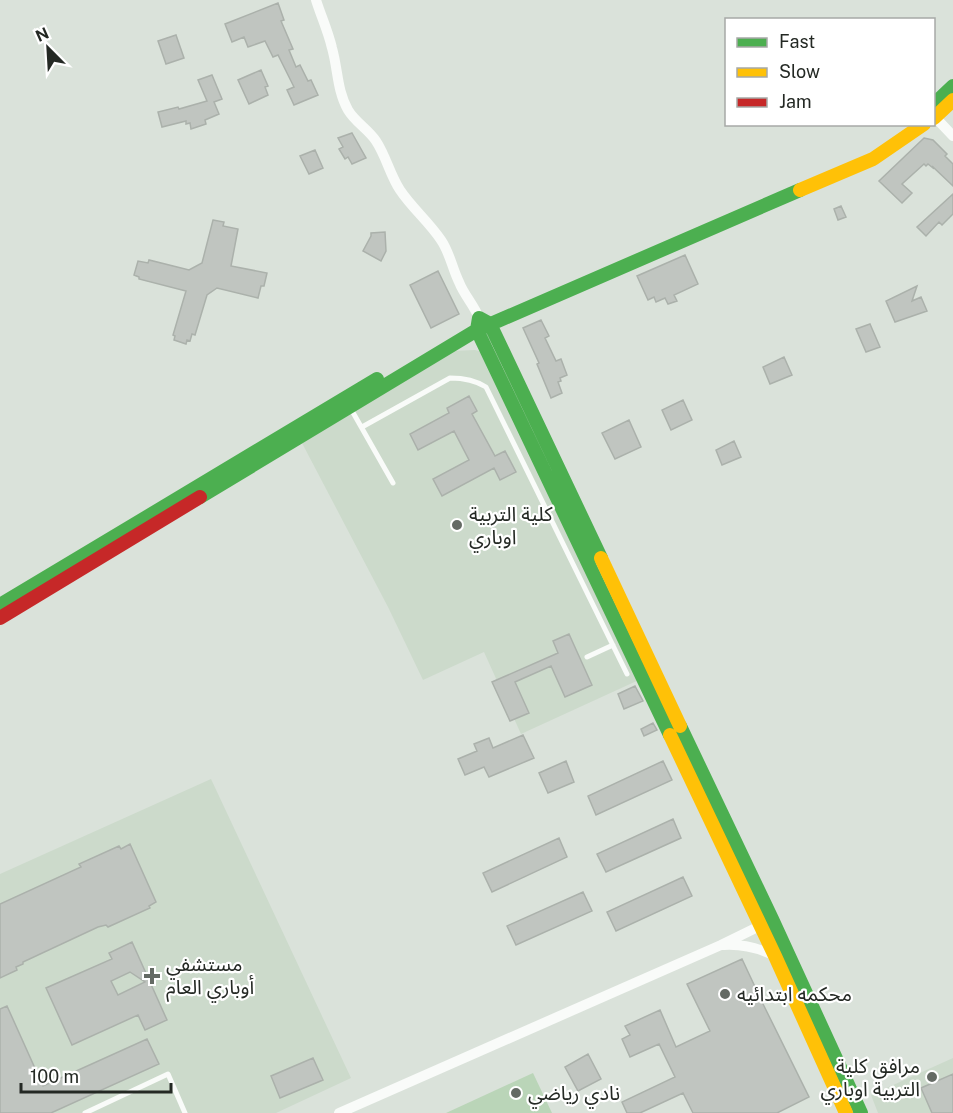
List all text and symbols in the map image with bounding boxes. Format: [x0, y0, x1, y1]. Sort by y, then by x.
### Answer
north arrow [18, 18, 78, 78]
legend [725, 18, 935, 126]
text: N [33, 24, 52, 46]
text: Fast [779, 31, 815, 52]
text: Slow [779, 61, 820, 82]
text: Jam [779, 91, 812, 112]
place label: كلية التربية اوباري [469, 502, 553, 553]
marker: كلية التربية اوباري [450, 518, 464, 532]
place label: مستشفي أوباري العام [166, 952, 254, 1003]
marker: مستشفي أوباري العام [143, 967, 161, 985]
place label: محكمه ابتدائيه [737, 982, 852, 1006]
marker: محكمه ابتدائيه [718, 987, 732, 1001]
place label: مرافق كلية التربية اوباري [820, 1054, 920, 1105]
scale bar [21, 1056, 171, 1094]
text: 100 m [30, 1066, 79, 1087]
marker: مرافق كلية التربية اوباري [925, 1070, 939, 1084]
place label: نادي رياضي [528, 1081, 620, 1109]
marker: نادي رياضي [509, 1086, 523, 1100]

